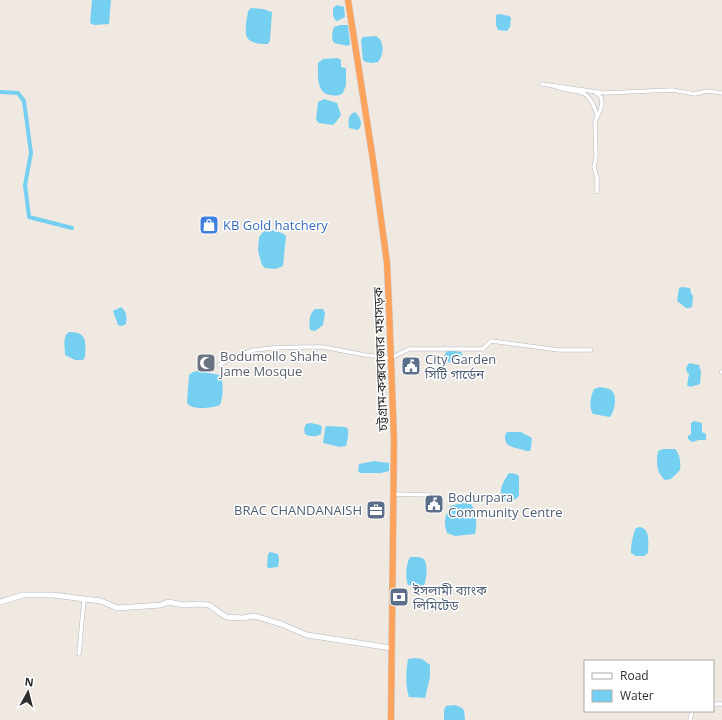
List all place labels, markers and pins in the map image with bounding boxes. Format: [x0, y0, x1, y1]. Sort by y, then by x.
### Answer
shop icon: KB Gold hatchery [198, 214, 220, 236]
place label: KB Gold hatchery [223, 216, 328, 234]
place label: Bodumollo Shahe Jame Mosque [218, 347, 327, 380]
place label: City Garden সিটি গার্ডেন [424, 350, 496, 383]
mosque icon: Bodumollo Shahe Jame Mosque [195, 352, 217, 374]
public building icon: City Garden সিটি গার্ডেন [400, 355, 422, 377]
place label: Bodurpara Community Centre [448, 488, 563, 521]
public building icon: Bodurpara Community Centre [423, 493, 445, 515]
office icon: BRAC CHANDANAISH [365, 499, 387, 521]
place label: BRAC CHANDANAISH [234, 501, 362, 519]
place label: ইসলামী ব্যাংক লিমিটেড [412, 581, 487, 614]
bank icon: ইসলামী ব্যাংক লিমিটেড [388, 586, 410, 608]

